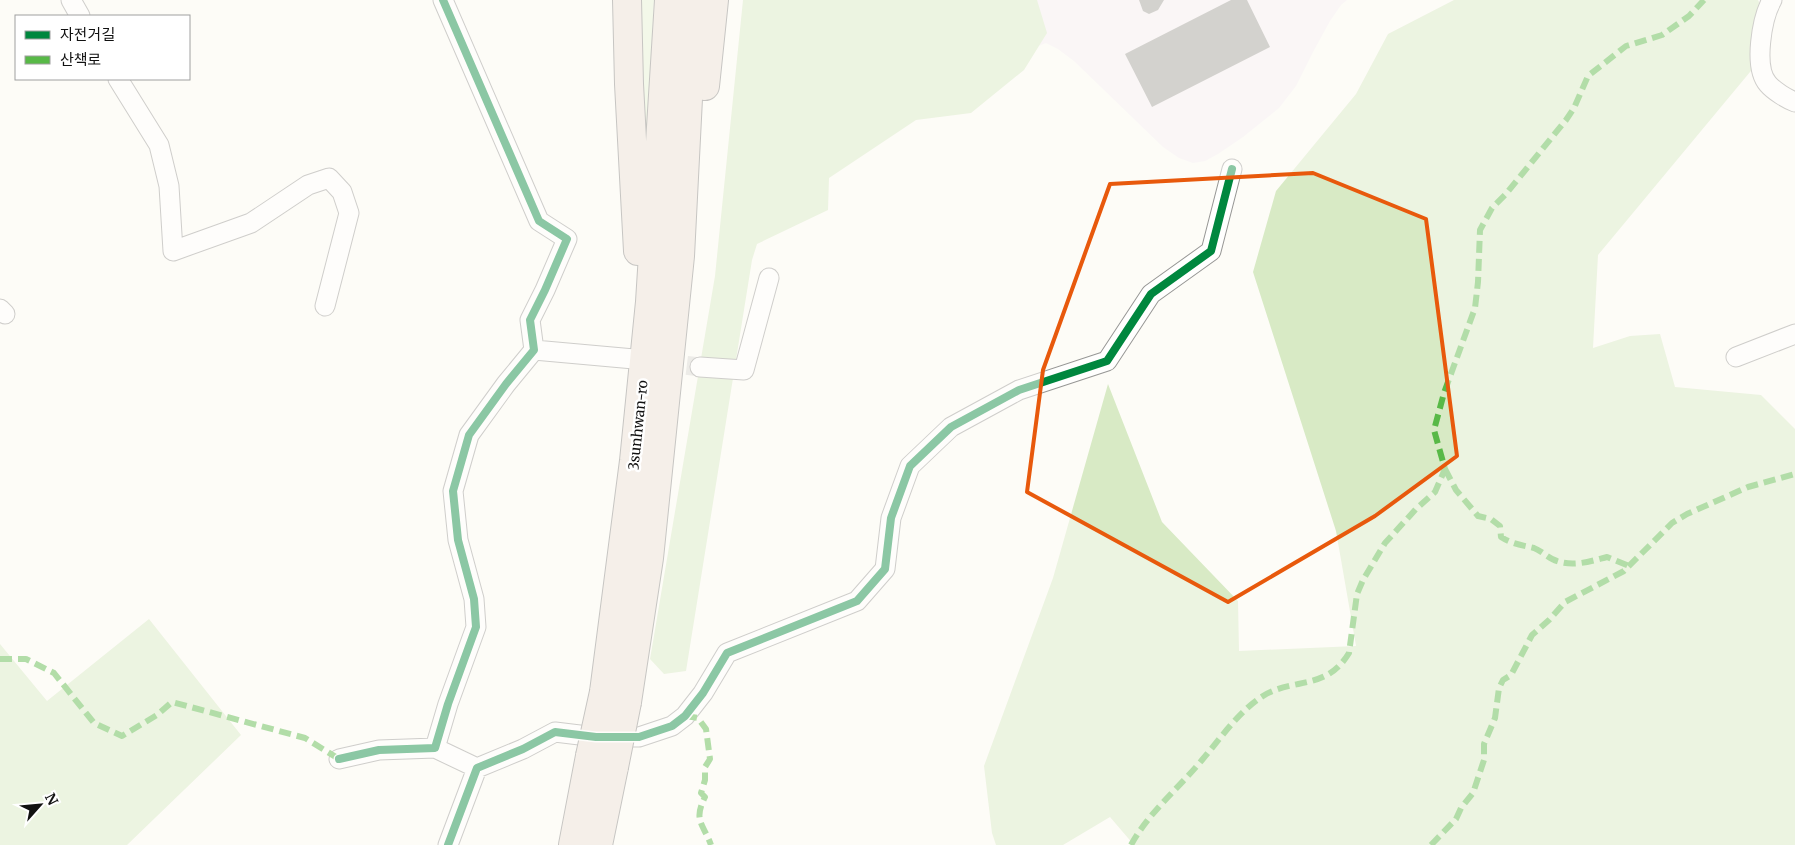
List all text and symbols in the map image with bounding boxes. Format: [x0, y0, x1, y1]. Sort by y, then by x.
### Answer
legend [15, 15, 190, 80]
text: 자전거길 [60, 25, 115, 44]
text: 산책로 [60, 50, 101, 69]
street label: 3sunhwan-ro [624, 379, 652, 471]
north arrow [15, 780, 65, 830]
text: N [41, 790, 62, 808]

